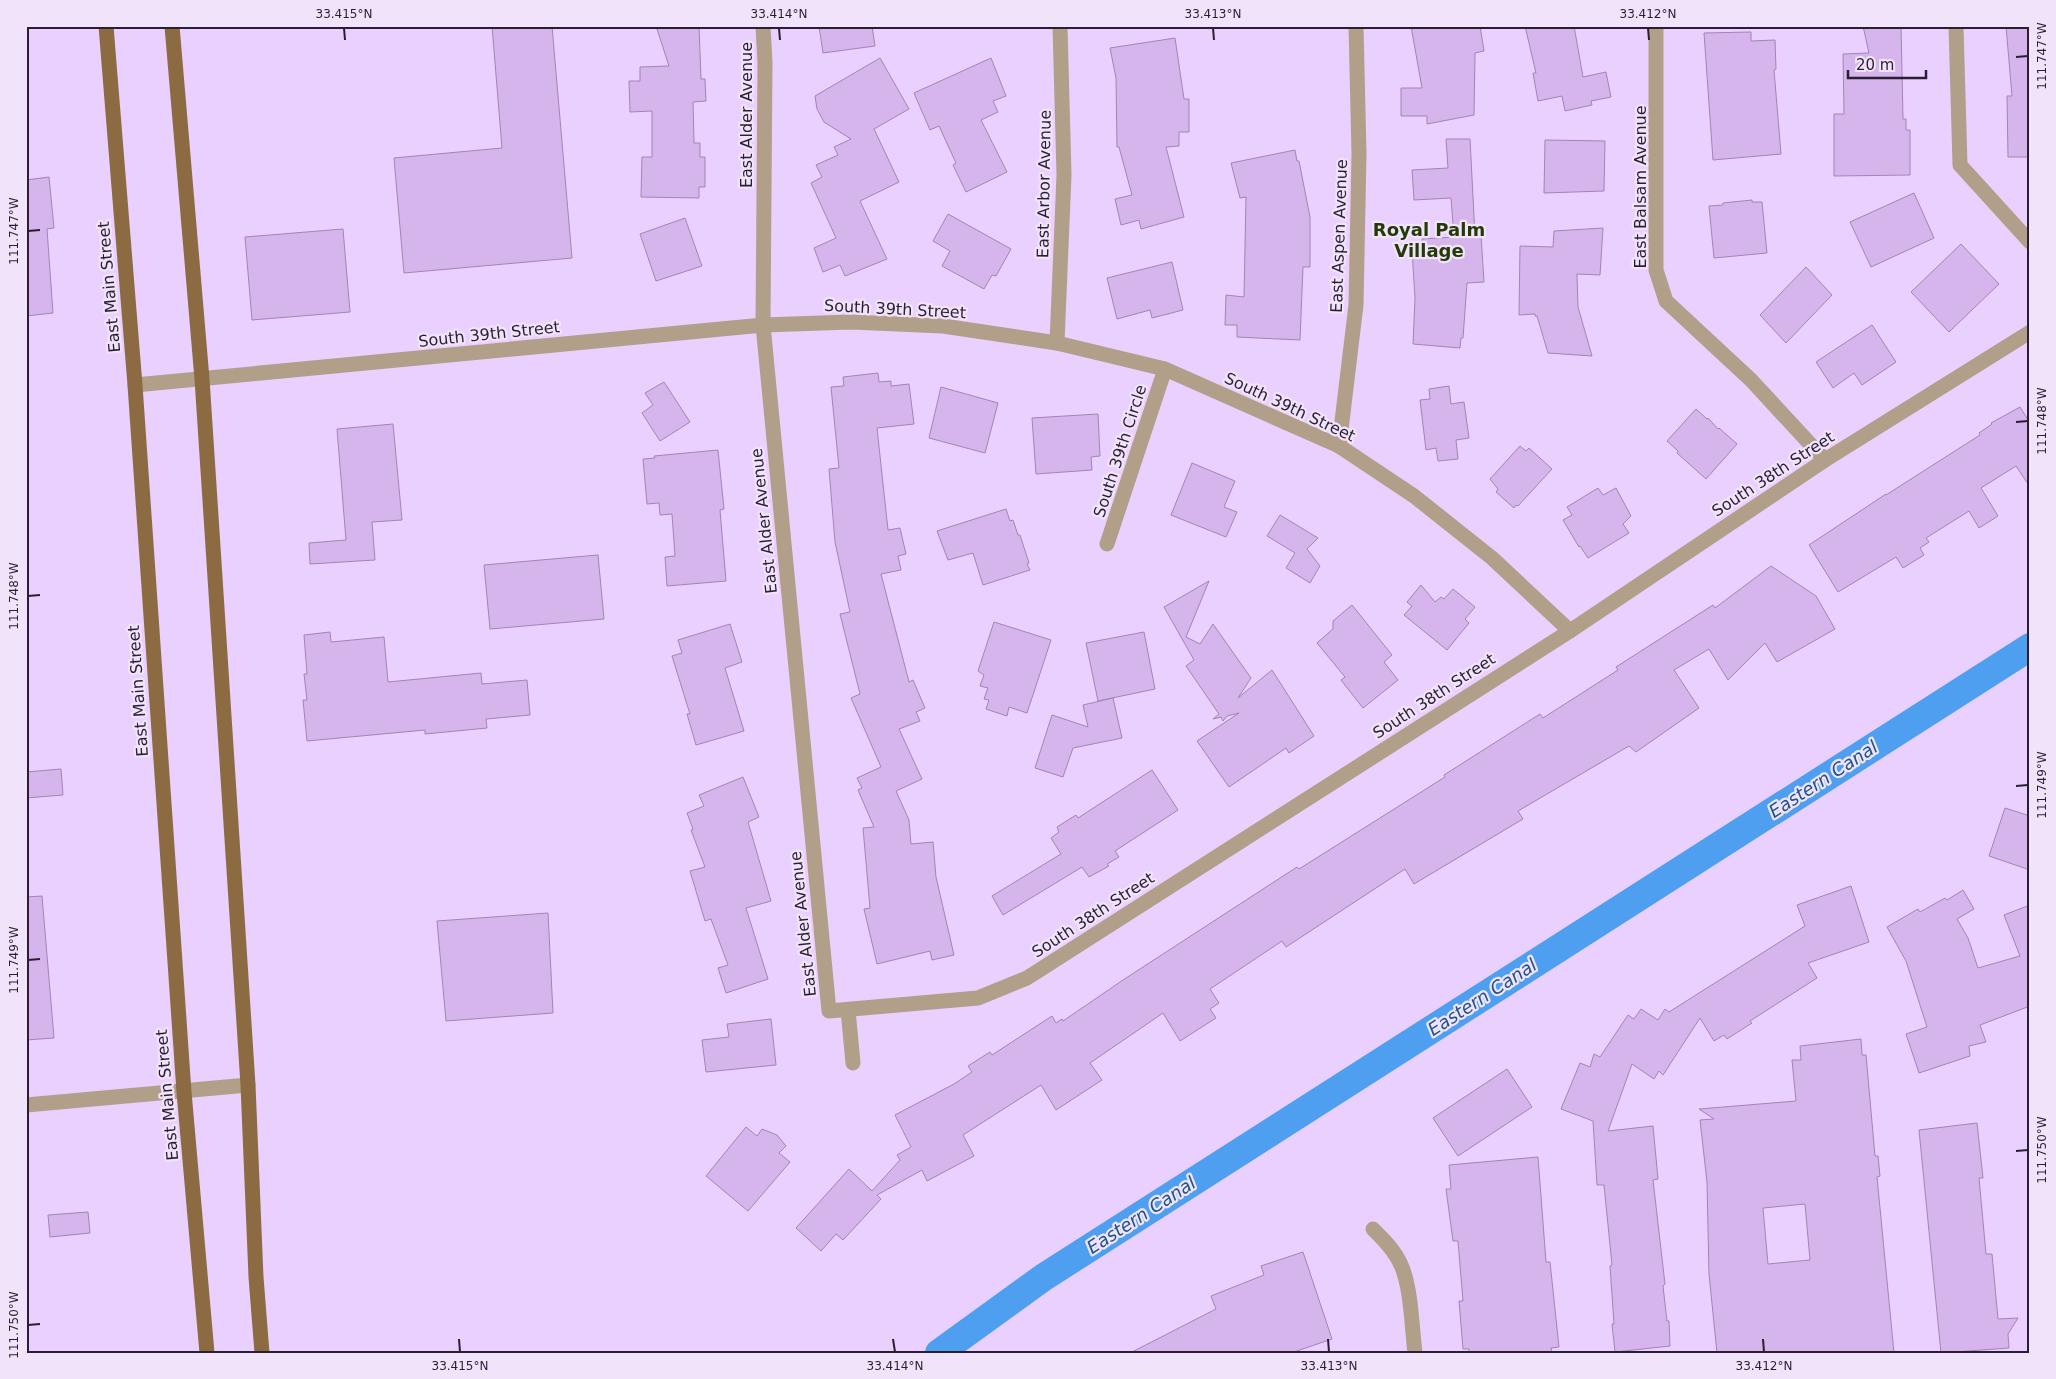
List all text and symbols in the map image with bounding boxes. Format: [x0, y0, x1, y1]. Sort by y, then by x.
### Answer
text: 33.415°N [316, 7, 372, 21]
text: 33.414°N [751, 7, 807, 21]
text: 33.413°N [1185, 7, 1241, 21]
text: 33.412°N [1620, 7, 1676, 21]
text: 111.747°W [2035, 22, 2049, 90]
street label: East Alder Avenue [737, 42, 756, 188]
scale bar [1848, 48, 1926, 80]
text: 20 m [1856, 56, 1894, 74]
street label: East Balsam Avenue [1631, 105, 1650, 269]
street label: East Arbor Avenue [1033, 110, 1055, 258]
street label: East Aspen Avenue [1327, 159, 1351, 313]
text: 111.747°W [7, 197, 21, 265]
district label: Royal Palm Village [1373, 219, 1485, 261]
street label: East Main Street [94, 221, 124, 353]
street label: South 39th Street [824, 296, 966, 322]
street label: South 39th Street [417, 317, 561, 351]
street label: South 39th Street [1222, 368, 1358, 446]
street label: South 39th Circle [1090, 382, 1150, 520]
text: 111.748°W [2035, 387, 2049, 455]
street label: South 38th Street [1708, 427, 1838, 521]
street label: East Alder Avenue [747, 447, 781, 595]
text: 111.748°W [7, 562, 21, 630]
street label: East Main Street [124, 625, 152, 757]
street label: South 38th Street [1369, 649, 1499, 743]
water label: Eastern Canal [1765, 736, 1881, 822]
text: 111.749°W [2035, 751, 2049, 819]
street label: East Alder Avenue [786, 850, 820, 998]
street label: South 38th Street [1028, 868, 1158, 962]
text: 111.749°W [7, 926, 21, 994]
water label: Eastern Canal [1424, 954, 1540, 1040]
street label: East Main Street [152, 1029, 182, 1161]
text: 111.750°W [2035, 1116, 2049, 1184]
water label: Eastern Canal [1083, 1172, 1199, 1258]
text: 111.750°W [7, 1291, 21, 1359]
text: 33.415°N [432, 1359, 488, 1373]
text: 33.414°N [867, 1359, 923, 1373]
text: 33.413°N [1301, 1359, 1357, 1373]
text: 33.412°N [1736, 1359, 1792, 1373]

